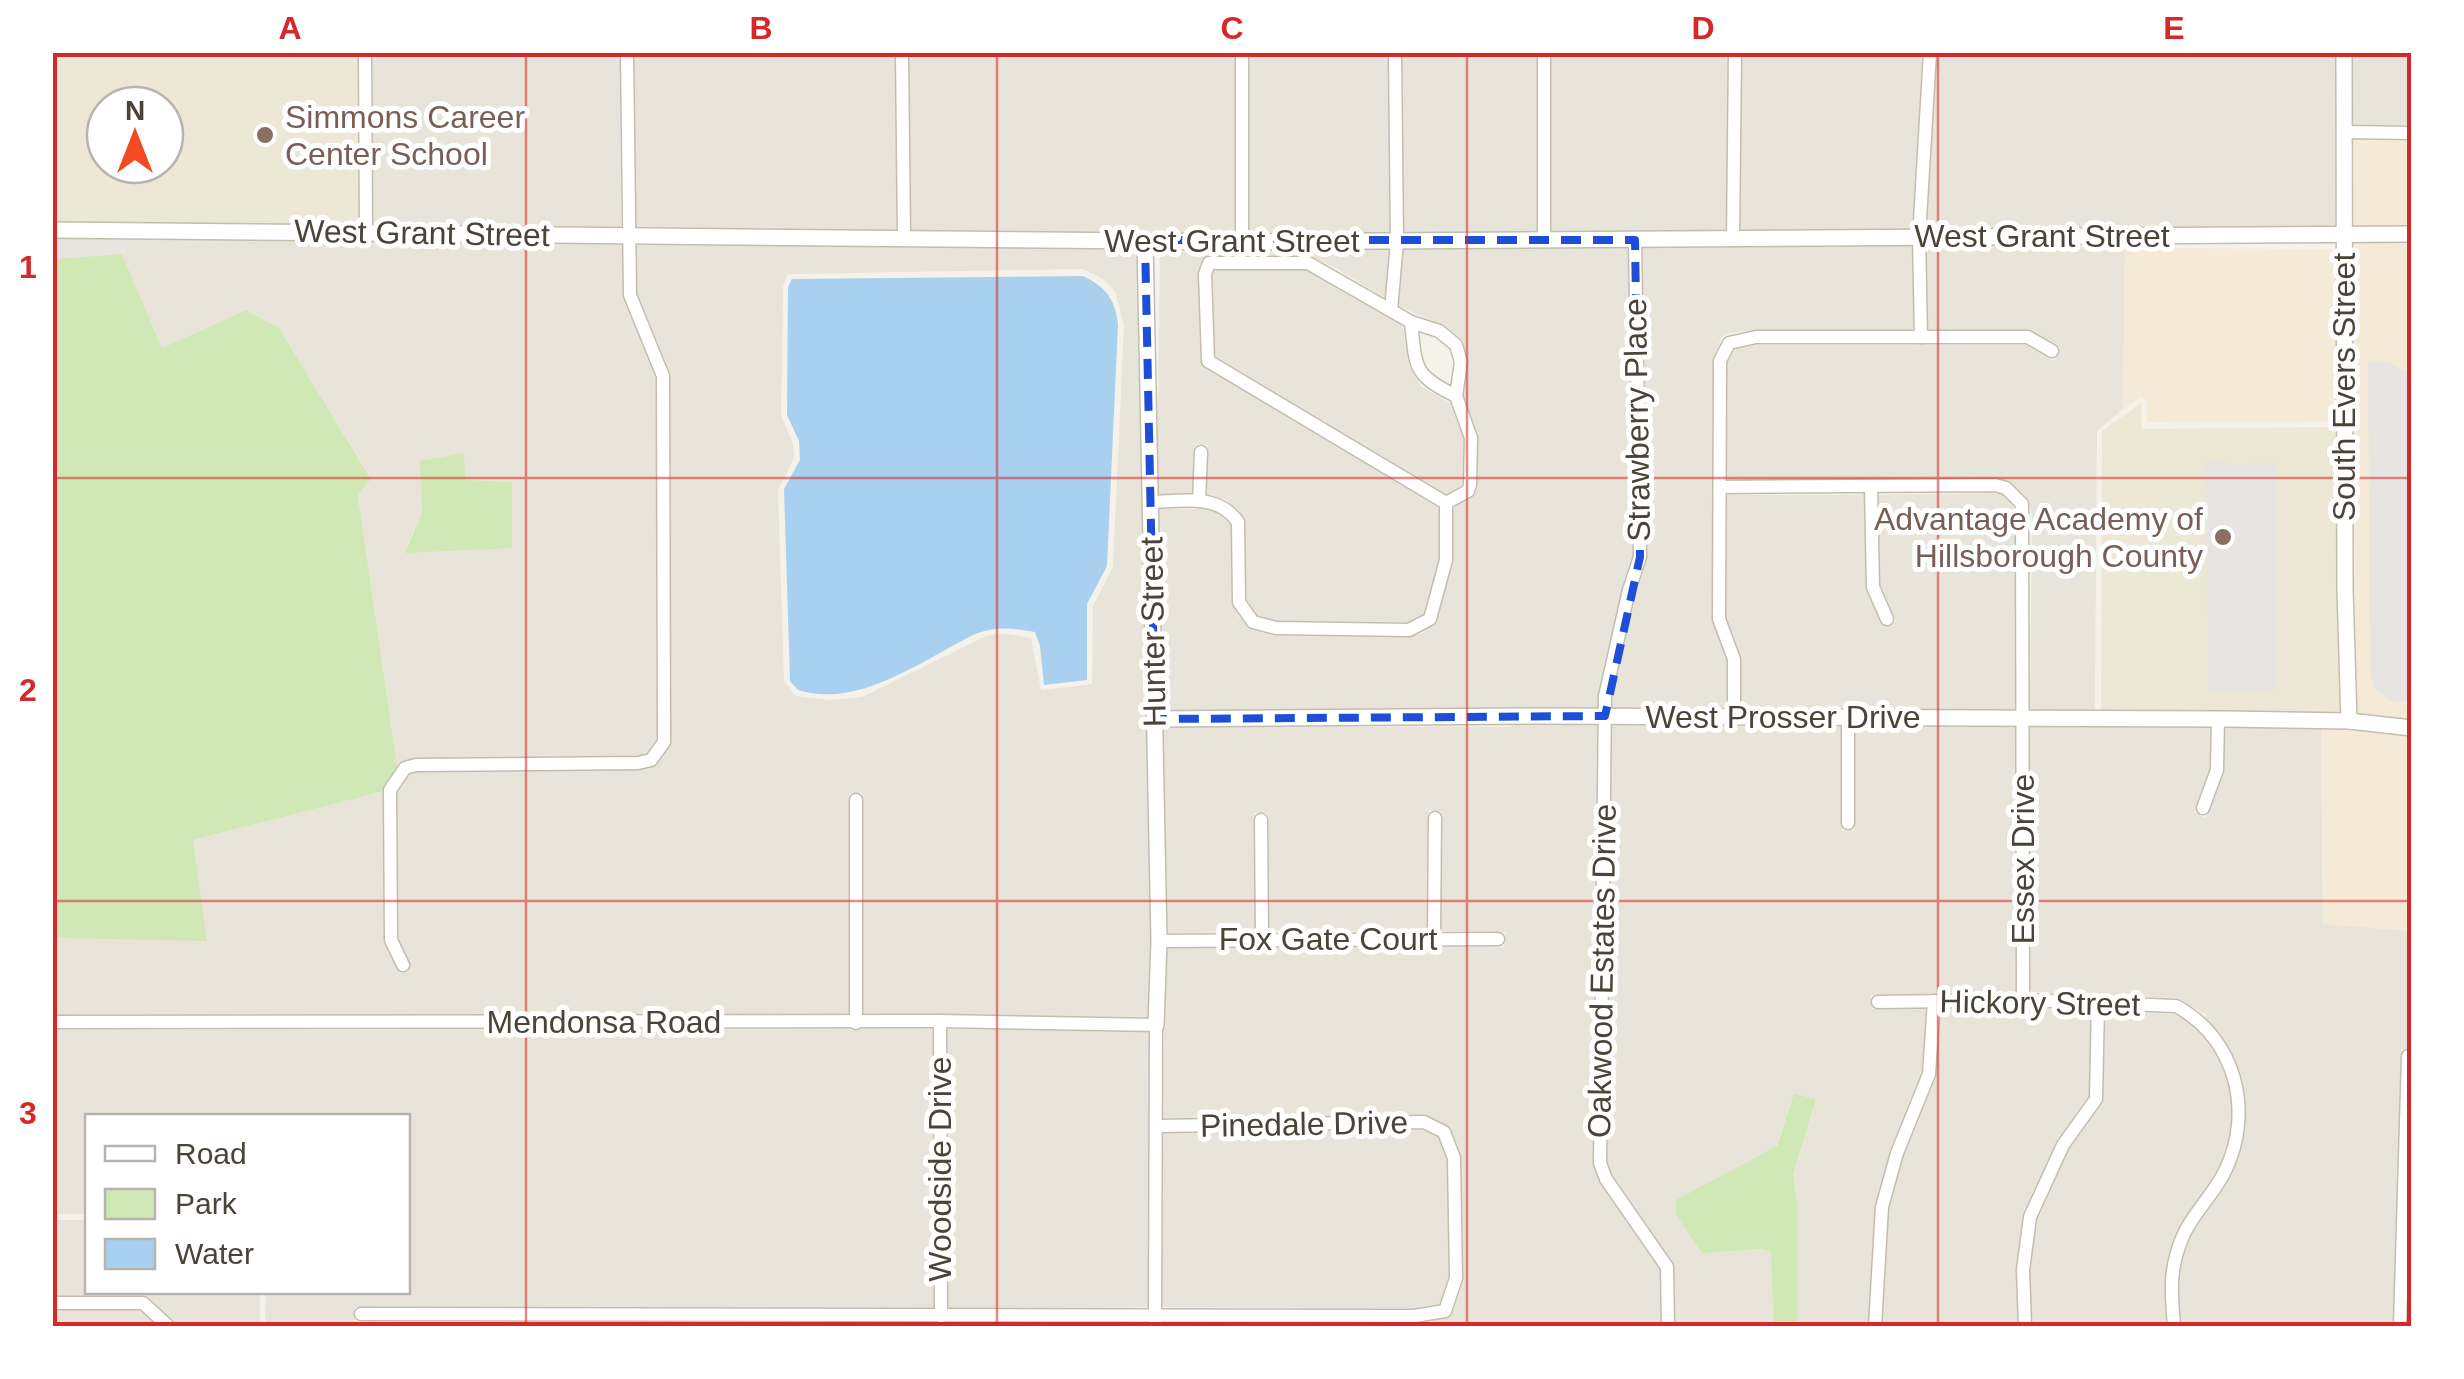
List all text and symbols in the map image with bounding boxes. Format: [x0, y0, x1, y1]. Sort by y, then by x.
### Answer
text: A [278, 10, 302, 46]
text: B [749, 10, 773, 46]
text: C [1220, 10, 1244, 46]
text: D [1691, 10, 1715, 46]
text: E [2163, 10, 2185, 46]
north arrow [85, 85, 185, 185]
text: N [125, 95, 145, 126]
place label: Simmons Career Center School [285, 99, 525, 172]
marker: Simmons Career Center School [254, 124, 276, 146]
street label: West Grant Street [294, 213, 550, 253]
street label: West Grant Street [1914, 218, 2170, 254]
street label: West Grant Street [1104, 223, 1360, 259]
text: 1 [19, 249, 37, 285]
street label: South Evers Street [2326, 253, 2362, 521]
street label: Strawberry Place [1617, 298, 1657, 542]
place label: Advantage Academy of Hillsborough County [1874, 501, 2203, 574]
marker: Advantage Academy of Hillsborough County [2212, 526, 2234, 548]
street label: Hunter Street [1133, 536, 1173, 727]
text: 2 [19, 672, 37, 708]
street label: West Prosser Drive [1645, 699, 1921, 735]
street label: Essex Drive [2005, 774, 2041, 944]
street label: Oakwood Estates Drive [1581, 804, 1623, 1138]
street label: Fox Gate Court [1219, 921, 1437, 957]
street label: Hickory Street [1939, 983, 2141, 1023]
street label: Mendonsa Road [487, 1004, 721, 1040]
street label: Woodside Drive [922, 1056, 958, 1282]
text: 3 [19, 1095, 37, 1131]
street label: Pinedale Drive [1200, 1104, 1408, 1144]
legend [85, 1114, 410, 1294]
text: Road [175, 1137, 247, 1170]
text: Park [175, 1187, 238, 1220]
text: Water [175, 1237, 254, 1270]

